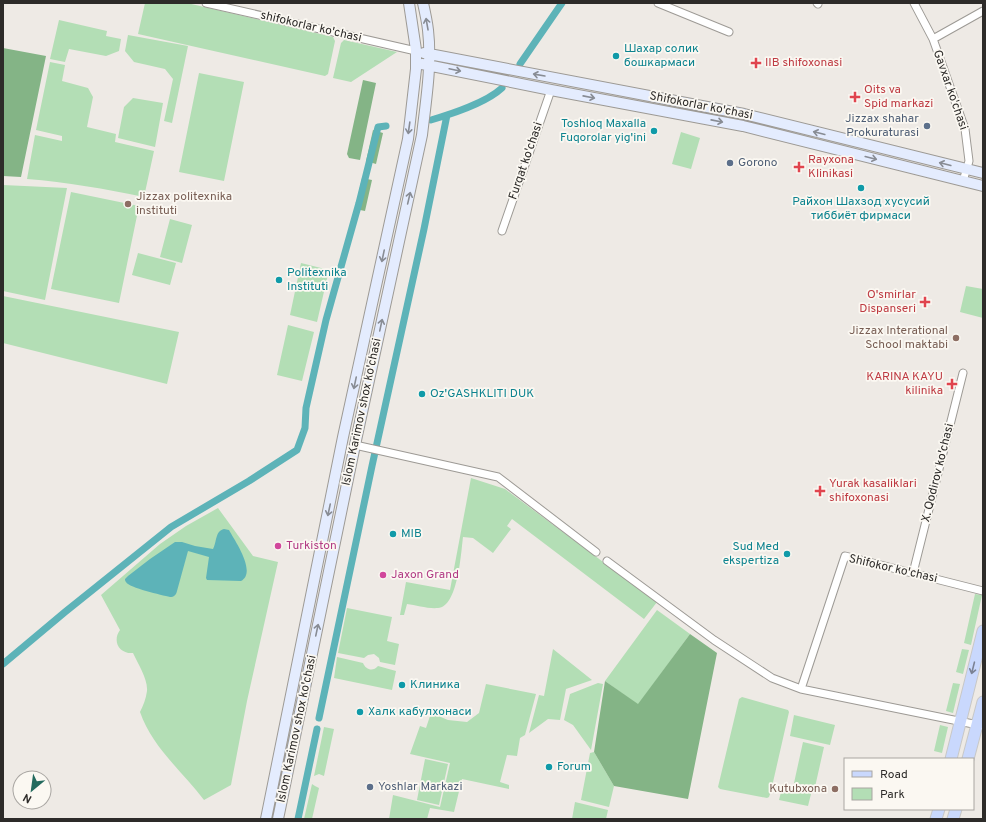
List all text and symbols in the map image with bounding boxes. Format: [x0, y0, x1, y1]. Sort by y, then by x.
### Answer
street label: shifokorlar ko'chasi [259, 8, 363, 46]
one-way arrow [423, 18, 431, 31]
place label: Шахар солик бошкармаси [624, 41, 699, 71]
street label: Gavxar ko'chasi [929, 48, 971, 132]
marker: Шахар солик бошкармаси [611, 51, 621, 61]
place label: IIB shifoxonasi [765, 55, 842, 71]
marker: IIB shifoxonasi [750, 57, 762, 69]
one-way arrow [448, 66, 461, 74]
one-way arrow [533, 71, 546, 79]
place label: Oits va Spid markazi [864, 82, 933, 112]
street label: Shifokorlar ko'chasi [648, 88, 754, 124]
marker: Oits va Spid markazi [849, 91, 861, 103]
one-way arrow [582, 93, 595, 101]
place label: Jizzax shahar Prokuraturasi [845, 111, 919, 141]
place label: Toshloq Maxalla Fuqorolar yig'ini [560, 116, 646, 146]
one-way arrow [710, 117, 723, 125]
street label: Furqat ko'chasi [505, 120, 547, 202]
one-way arrow [405, 121, 413, 134]
marker: Jizzax shahar Prokuraturasi [922, 121, 932, 131]
marker: Toshloq Maxalla Fuqorolar yig'ini [649, 126, 659, 136]
one-way arrow [813, 128, 826, 136]
place label: Rayxona Klinikasi [808, 152, 854, 182]
one-way arrow [864, 154, 877, 162]
place label: Gorono [738, 155, 778, 171]
marker: Gorono [725, 158, 735, 168]
one-way arrow [939, 160, 952, 167]
marker: Rayxona Klinikasi [793, 161, 805, 173]
marker: Райхон Шахзод хусусий тиббиёт фирмаси [856, 183, 866, 193]
place label: Jizzax politexnika instituti [136, 189, 232, 219]
one-way arrow [405, 191, 413, 204]
place label: Райхон Шахзод хусусий тиббиёт фирмаси [792, 194, 930, 224]
marker: Jizzax politexnika instituti [123, 199, 133, 209]
one-way arrow [379, 249, 387, 262]
place label: Politexnika Instituti [287, 265, 346, 295]
marker: Politexnika Instituti [274, 275, 284, 285]
place label: O'smirlar Dispanseri [859, 287, 916, 317]
marker: O'smirlar Dispanseri [919, 296, 931, 308]
one-way arrow [377, 318, 385, 331]
place label: Jizzax Interational School maktabi [849, 323, 948, 353]
marker: Jizzax Interational School maktabi [951, 333, 961, 343]
street label: Islom Karimov shox ko'chasi [339, 337, 385, 487]
place label: KARINA KAYU kilinika [866, 369, 943, 399]
one-way arrow [351, 376, 359, 389]
marker: KARINA KAYU kilinika [946, 378, 958, 390]
place label: Oz'GASHKLITI DUK [430, 386, 534, 402]
marker: Oz'GASHKLITI DUK [417, 389, 427, 399]
street label: X. Qodirov ko'chasi [918, 422, 958, 524]
place label: Yurak kasaliklari shifoxonasi [829, 476, 917, 506]
marker: Yurak kasaliklari shifoxonasi [814, 485, 826, 497]
one-way arrow [324, 503, 332, 516]
place label: MIB [401, 526, 422, 542]
marker: MIB [388, 529, 398, 539]
place label: Turkiston [286, 538, 337, 554]
place label: Sud Med ekspertiza [723, 539, 779, 569]
marker: Turkiston [273, 541, 283, 551]
marker: Sud Med ekspertiza [782, 549, 792, 559]
street label: Shifokor ko'chasi [847, 551, 939, 587]
place label: Jaxon Grand [391, 567, 459, 583]
marker: Jaxon Grand [378, 570, 388, 580]
one-way arrow [313, 624, 321, 637]
street label: Islom Karimov shox ko'chasi [274, 654, 320, 804]
one-way arrow [969, 662, 977, 675]
place label: Клиника [410, 677, 460, 693]
marker: Клиника [397, 680, 407, 690]
place label: Халк кабулхонаси [368, 704, 472, 720]
marker: Халк кабулхонаси [355, 707, 365, 717]
legend [844, 758, 974, 810]
place label: Forum [557, 759, 591, 775]
marker: Forum [544, 762, 554, 772]
text: Road [880, 767, 908, 783]
north arrow [12, 770, 52, 810]
place label: Yoshlar Markazi [378, 779, 462, 795]
place label: Kutubxona [769, 781, 827, 797]
marker: Yoshlar Markazi [365, 782, 375, 792]
marker: Kutubxona [830, 784, 840, 794]
text: Park [880, 787, 905, 803]
text: N [21, 790, 34, 806]

